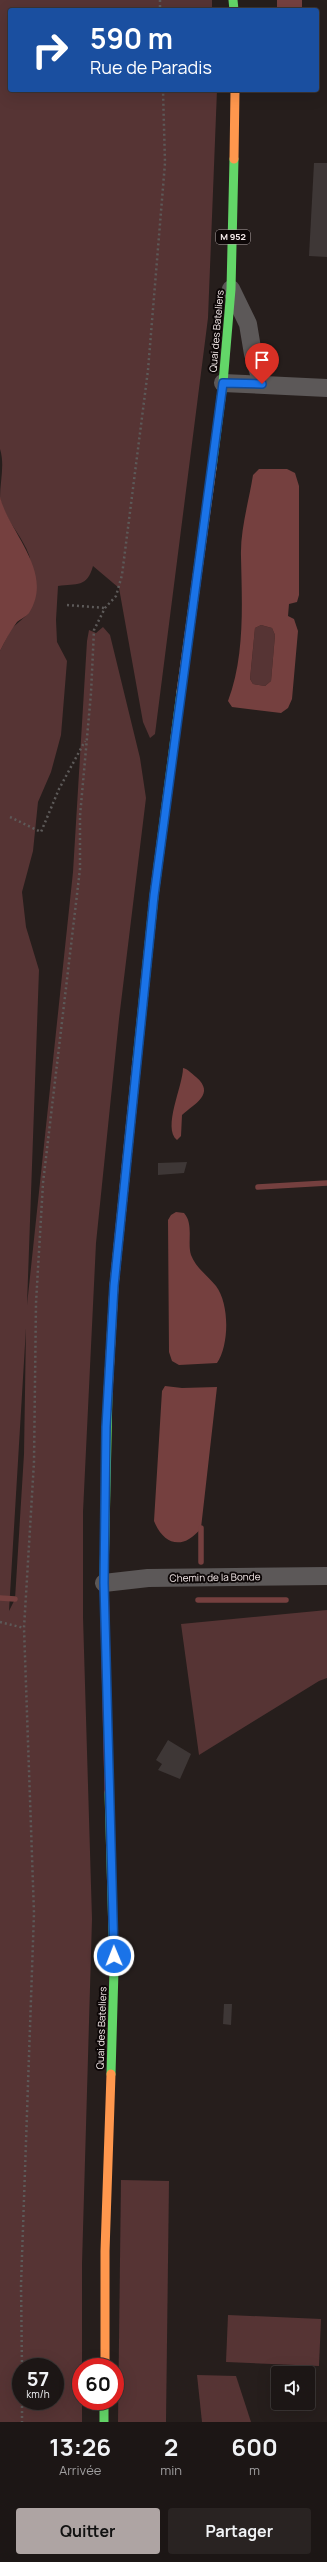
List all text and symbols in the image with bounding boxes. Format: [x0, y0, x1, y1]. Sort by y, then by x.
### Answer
text: 590 m [90, 19, 173, 57]
icon: right [24, 24, 76, 76]
text: Rue de Paradis [90, 55, 212, 79]
road number: M 952 [216, 230, 250, 244]
street label: Quai des Bateliers [205, 289, 227, 373]
pin [245, 343, 279, 384]
icon: arrive [251, 349, 273, 371]
street label: Chemin de la Bonde [169, 1569, 261, 1585]
position arrow [93, 1935, 135, 1977]
street label: Quai des Bateliers [93, 1986, 109, 2070]
speed limit sign: 60 [72, 2358, 124, 2410]
text: 57 [27, 2365, 49, 2392]
map controls [271, 2366, 315, 2410]
button: sound [271, 2366, 315, 2410]
text: km/h [26, 2387, 50, 2401]
text: 13:26 [49, 2430, 111, 2463]
text: 2 [164, 2430, 178, 2463]
text: 600 [231, 2430, 278, 2463]
text: Arrivée [59, 2461, 101, 2479]
text: min [160, 2461, 182, 2479]
text: m [249, 2461, 260, 2479]
button: Quitter [16, 2508, 160, 2554]
button: Partager [168, 2508, 311, 2554]

